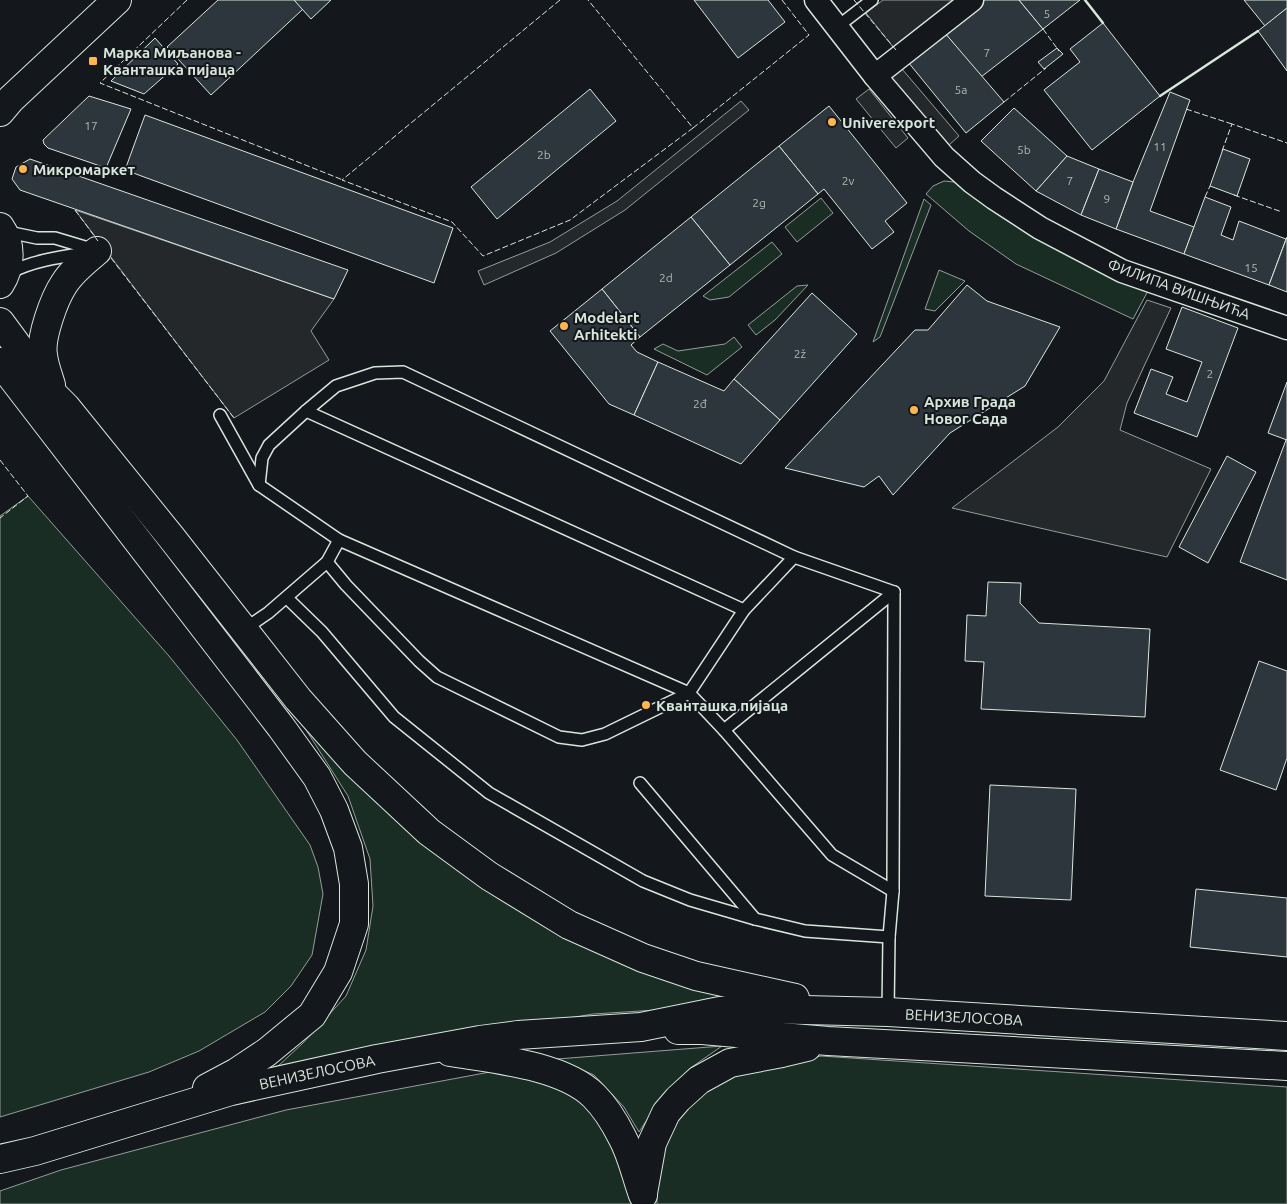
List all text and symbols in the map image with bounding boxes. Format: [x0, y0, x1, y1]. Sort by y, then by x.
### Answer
house number: 5 [1044, 7, 1050, 20]
place label: Марка Миљанова - Кванташка пијаца [103, 44, 241, 78]
house number: 7 [984, 46, 990, 59]
marker: Марка Миљанова - Кванташка пијаца [87, 55, 99, 67]
house number: 5a [955, 83, 967, 96]
place label: Univerexport [842, 114, 936, 131]
marker: Univerexport [826, 116, 838, 128]
house number: 17 [84, 119, 98, 132]
house number: 11 [1153, 140, 1167, 153]
house number: 5b [1017, 143, 1031, 156]
house number: 2b [537, 148, 551, 161]
place label: Микромаркет [33, 161, 135, 178]
marker: Микромаркет [17, 163, 29, 175]
house number: 2v [842, 174, 854, 187]
house number: 7 [1067, 174, 1073, 187]
house number: 9 [1104, 192, 1110, 205]
house number: 2g [752, 196, 766, 209]
street label: ФИЛИПА ВИШЊИЋА [1106, 255, 1253, 323]
house number: 15 [1244, 261, 1258, 274]
house number: 2d [659, 271, 673, 284]
place label: Modelart Arhitekti [574, 309, 640, 343]
marker: Modelart Arhitekti [558, 320, 570, 332]
house number: 2ž [794, 347, 807, 360]
house number: 2 [1207, 367, 1213, 380]
place label: Архив Града Новог Сада [924, 393, 1016, 427]
house number: 2đ [693, 397, 707, 410]
marker: Архив Града Новог Сада [908, 404, 920, 416]
place label: Кванташка пијаца [656, 697, 788, 714]
marker: Кванташка пијаца [640, 699, 652, 711]
street label: ВЕНИЗЕЛОСОВА [905, 1005, 1024, 1029]
street label: ВЕНИЗЕЛОСОВА [258, 1051, 377, 1093]

